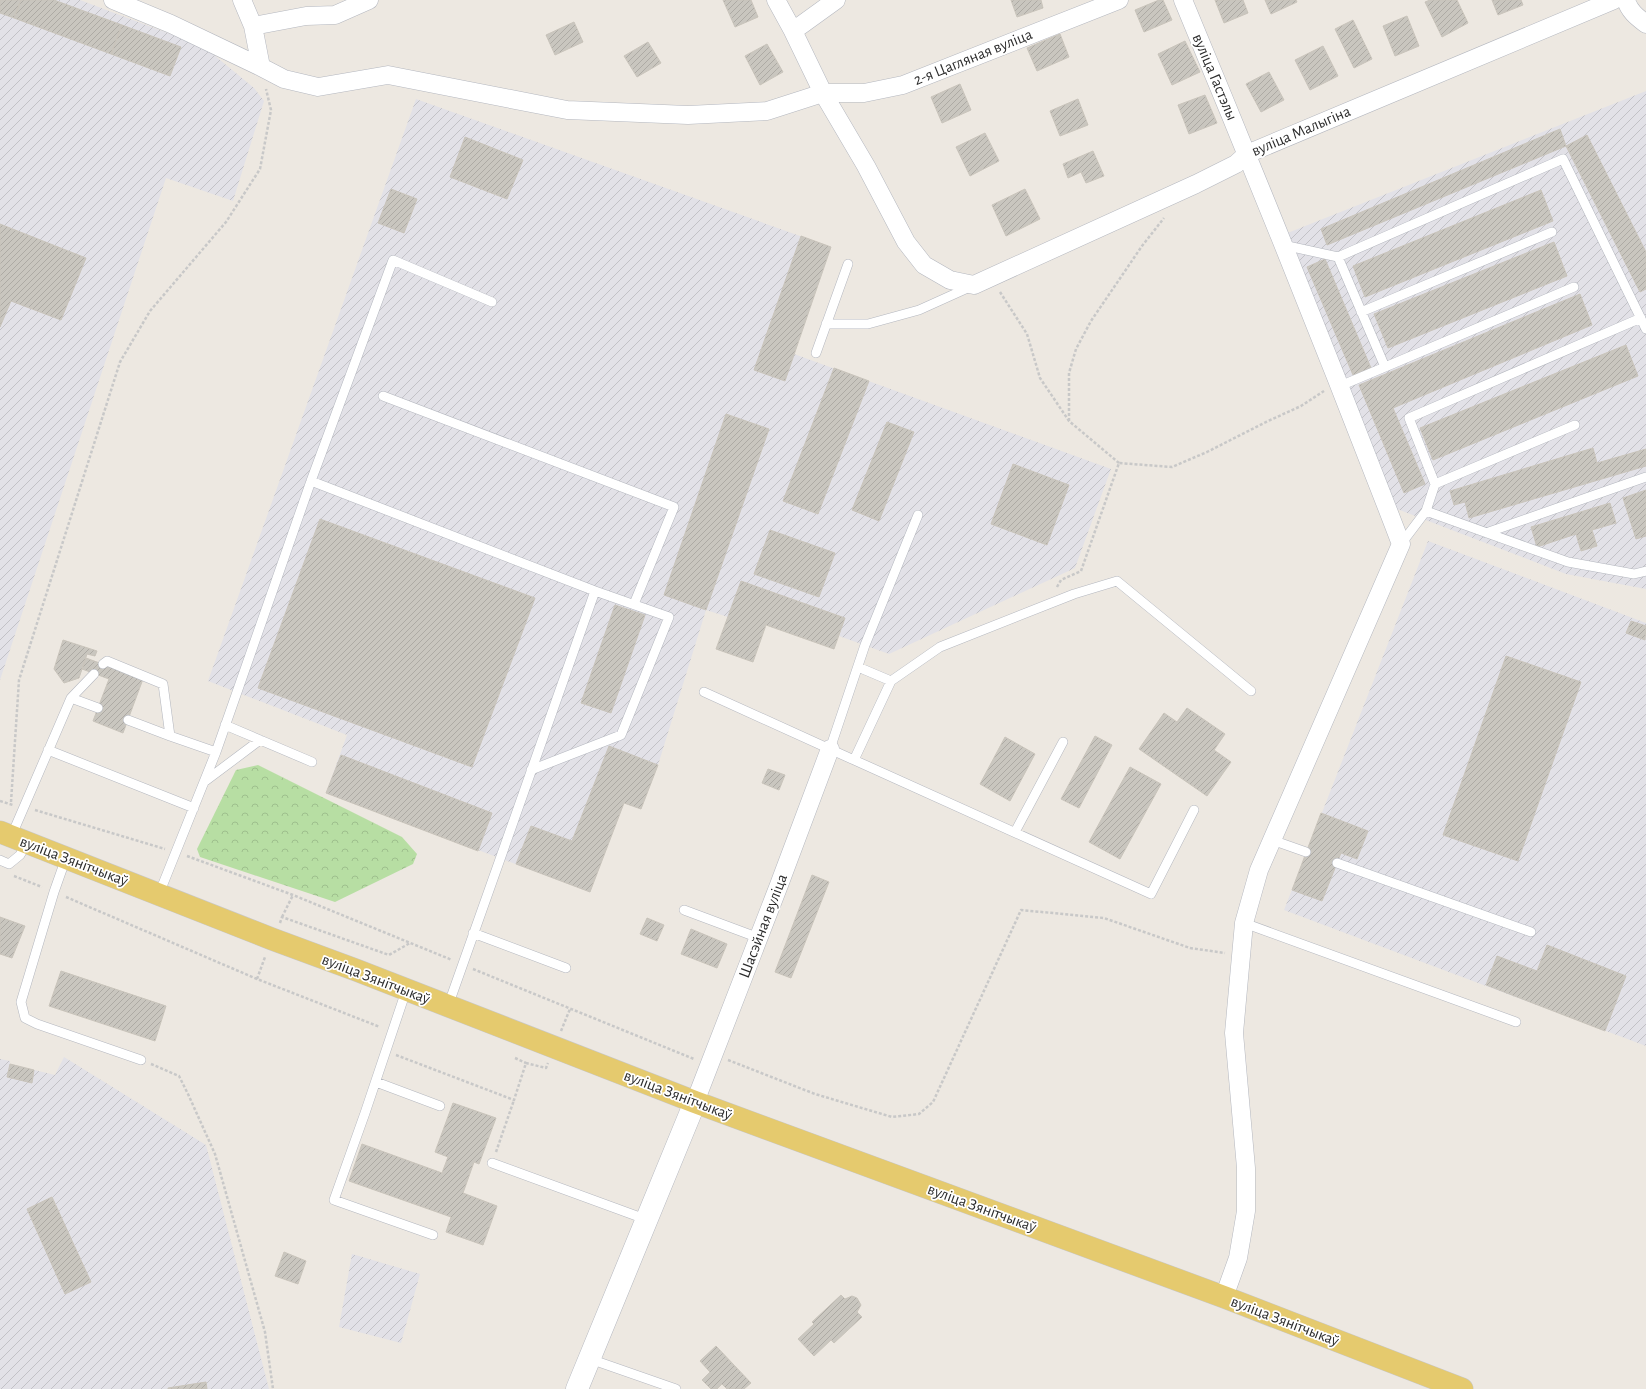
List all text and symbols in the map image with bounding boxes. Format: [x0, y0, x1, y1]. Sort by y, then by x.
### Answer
street label: 2-я Цагляная вуліца [911, 26, 1035, 89]
street label: вуліца Гастэлы [1189, 31, 1240, 123]
street label: вуліца Малыгіна [1249, 103, 1353, 160]
street label: вуліца Зянітчыкаў [17, 833, 131, 890]
street label: Шасэйная вуліца [736, 872, 791, 981]
street label: вуліца Зянітчыкаў [319, 951, 433, 1008]
street label: вуліца Зянітчыкаў [621, 1067, 735, 1124]
street label: вуліца Зянітчыкаў [925, 1181, 1039, 1236]
street label: вуліца Зянітчыкаў [1228, 1293, 1342, 1350]

